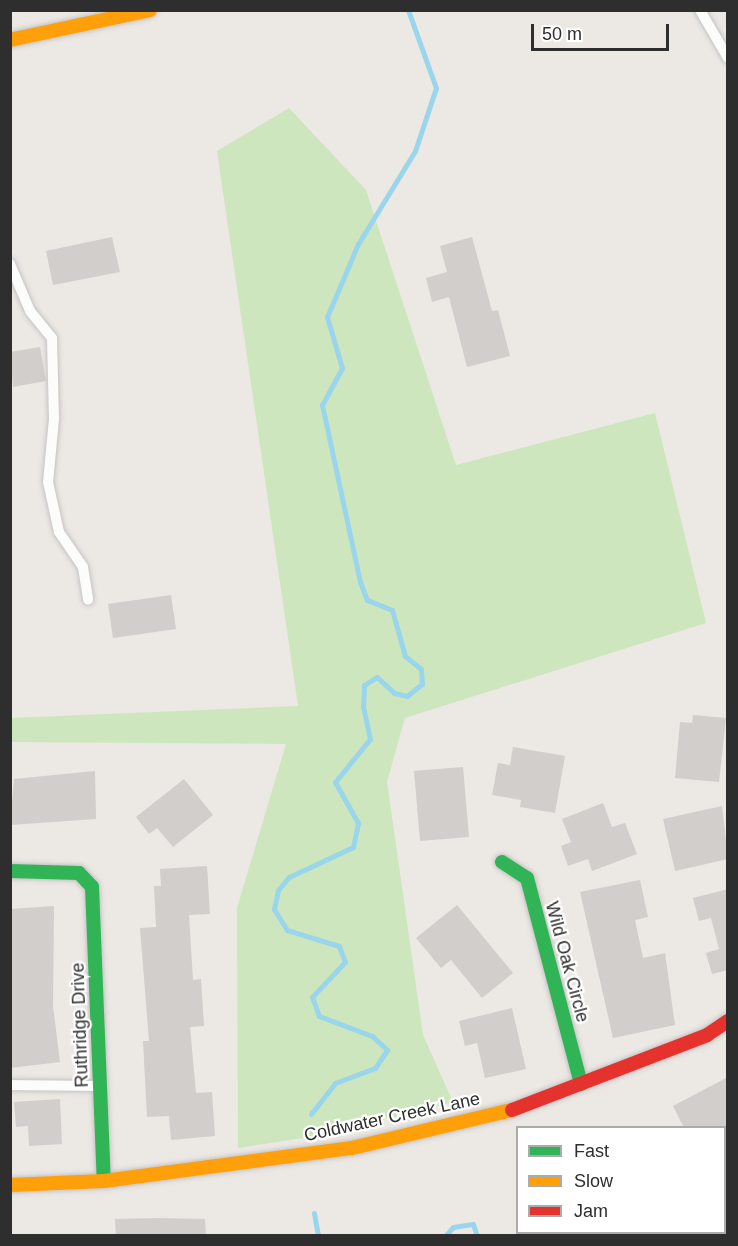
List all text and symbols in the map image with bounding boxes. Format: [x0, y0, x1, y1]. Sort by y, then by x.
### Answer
scale bar [534, 12, 672, 50]
text: 50 m [542, 24, 582, 44]
street label: Wild Oak Circle [541, 899, 593, 1025]
street label: Ruthridge Drive [67, 962, 93, 1088]
street label: Coldwater Creek Lane [302, 1088, 482, 1146]
legend [516, 1126, 726, 1234]
text: Fast [574, 1141, 609, 1161]
text: Slow [574, 1171, 613, 1191]
text: Jam [574, 1201, 608, 1221]

